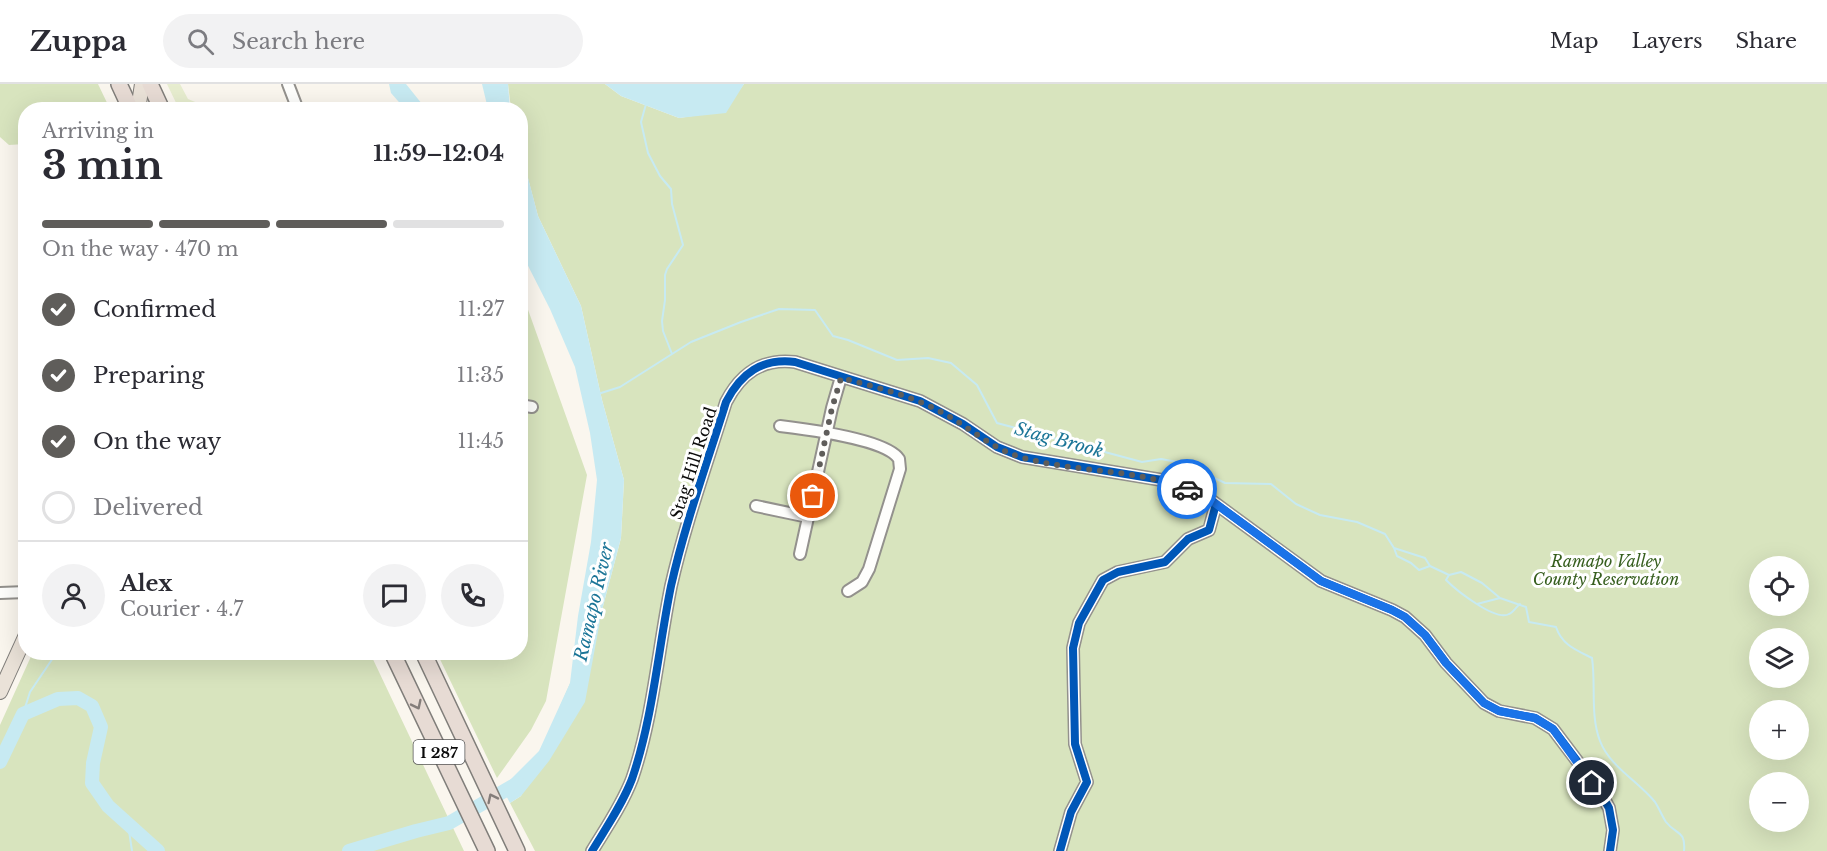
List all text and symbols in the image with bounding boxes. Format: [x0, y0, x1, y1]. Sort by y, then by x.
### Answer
search box [163, 14, 583, 68]
text: Zuppa [30, 24, 127, 59]
icon: search [184, 25, 217, 58]
text: Search here [232, 28, 365, 55]
text: Map [1550, 28, 1599, 54]
text: Layers [1632, 28, 1703, 54]
text: Share [1736, 28, 1797, 54]
text: Arriving in [42, 119, 154, 143]
text: 11:59–12:04 [373, 140, 504, 167]
text: 3 min [42, 141, 163, 190]
text: On the way · 470 m [42, 237, 238, 261]
icon: check [42, 293, 75, 326]
text: Confirmed [93, 296, 216, 323]
text: 11:27 [458, 297, 504, 321]
icon: check [42, 359, 75, 392]
text: Preparing [93, 362, 204, 389]
text: 11:35 [457, 363, 504, 387]
street label: Stag Hill Road [665, 404, 721, 522]
water label: Stag Brook [1012, 418, 1106, 462]
icon: check [42, 425, 75, 458]
text: On the way [93, 428, 221, 455]
text: 11:45 [457, 429, 504, 453]
courier [1157, 459, 1217, 519]
pin [787, 470, 838, 521]
icon: car [1171, 473, 1204, 506]
icon: bag [796, 479, 829, 512]
text: Delivered [93, 494, 203, 521]
water label: Ramapo River [569, 540, 618, 664]
park label: Ramapo Valley County Reservation [1533, 551, 1679, 589]
map controls [1749, 556, 1809, 832]
button: locate [1749, 556, 1809, 616]
button: person [42, 564, 105, 627]
button: chat [363, 564, 426, 627]
button: phone [441, 564, 504, 627]
text: Alex [120, 570, 173, 597]
text: Courier · 4.7 [120, 597, 243, 621]
button: layers [1749, 628, 1809, 688]
one-way arrow [409, 699, 421, 710]
button: + [1749, 700, 1809, 760]
road number: I 287 [414, 740, 464, 764]
pin [1566, 757, 1617, 808]
icon: home [1575, 766, 1608, 799]
button: − [1749, 772, 1809, 832]
one-way arrow [488, 794, 500, 805]

